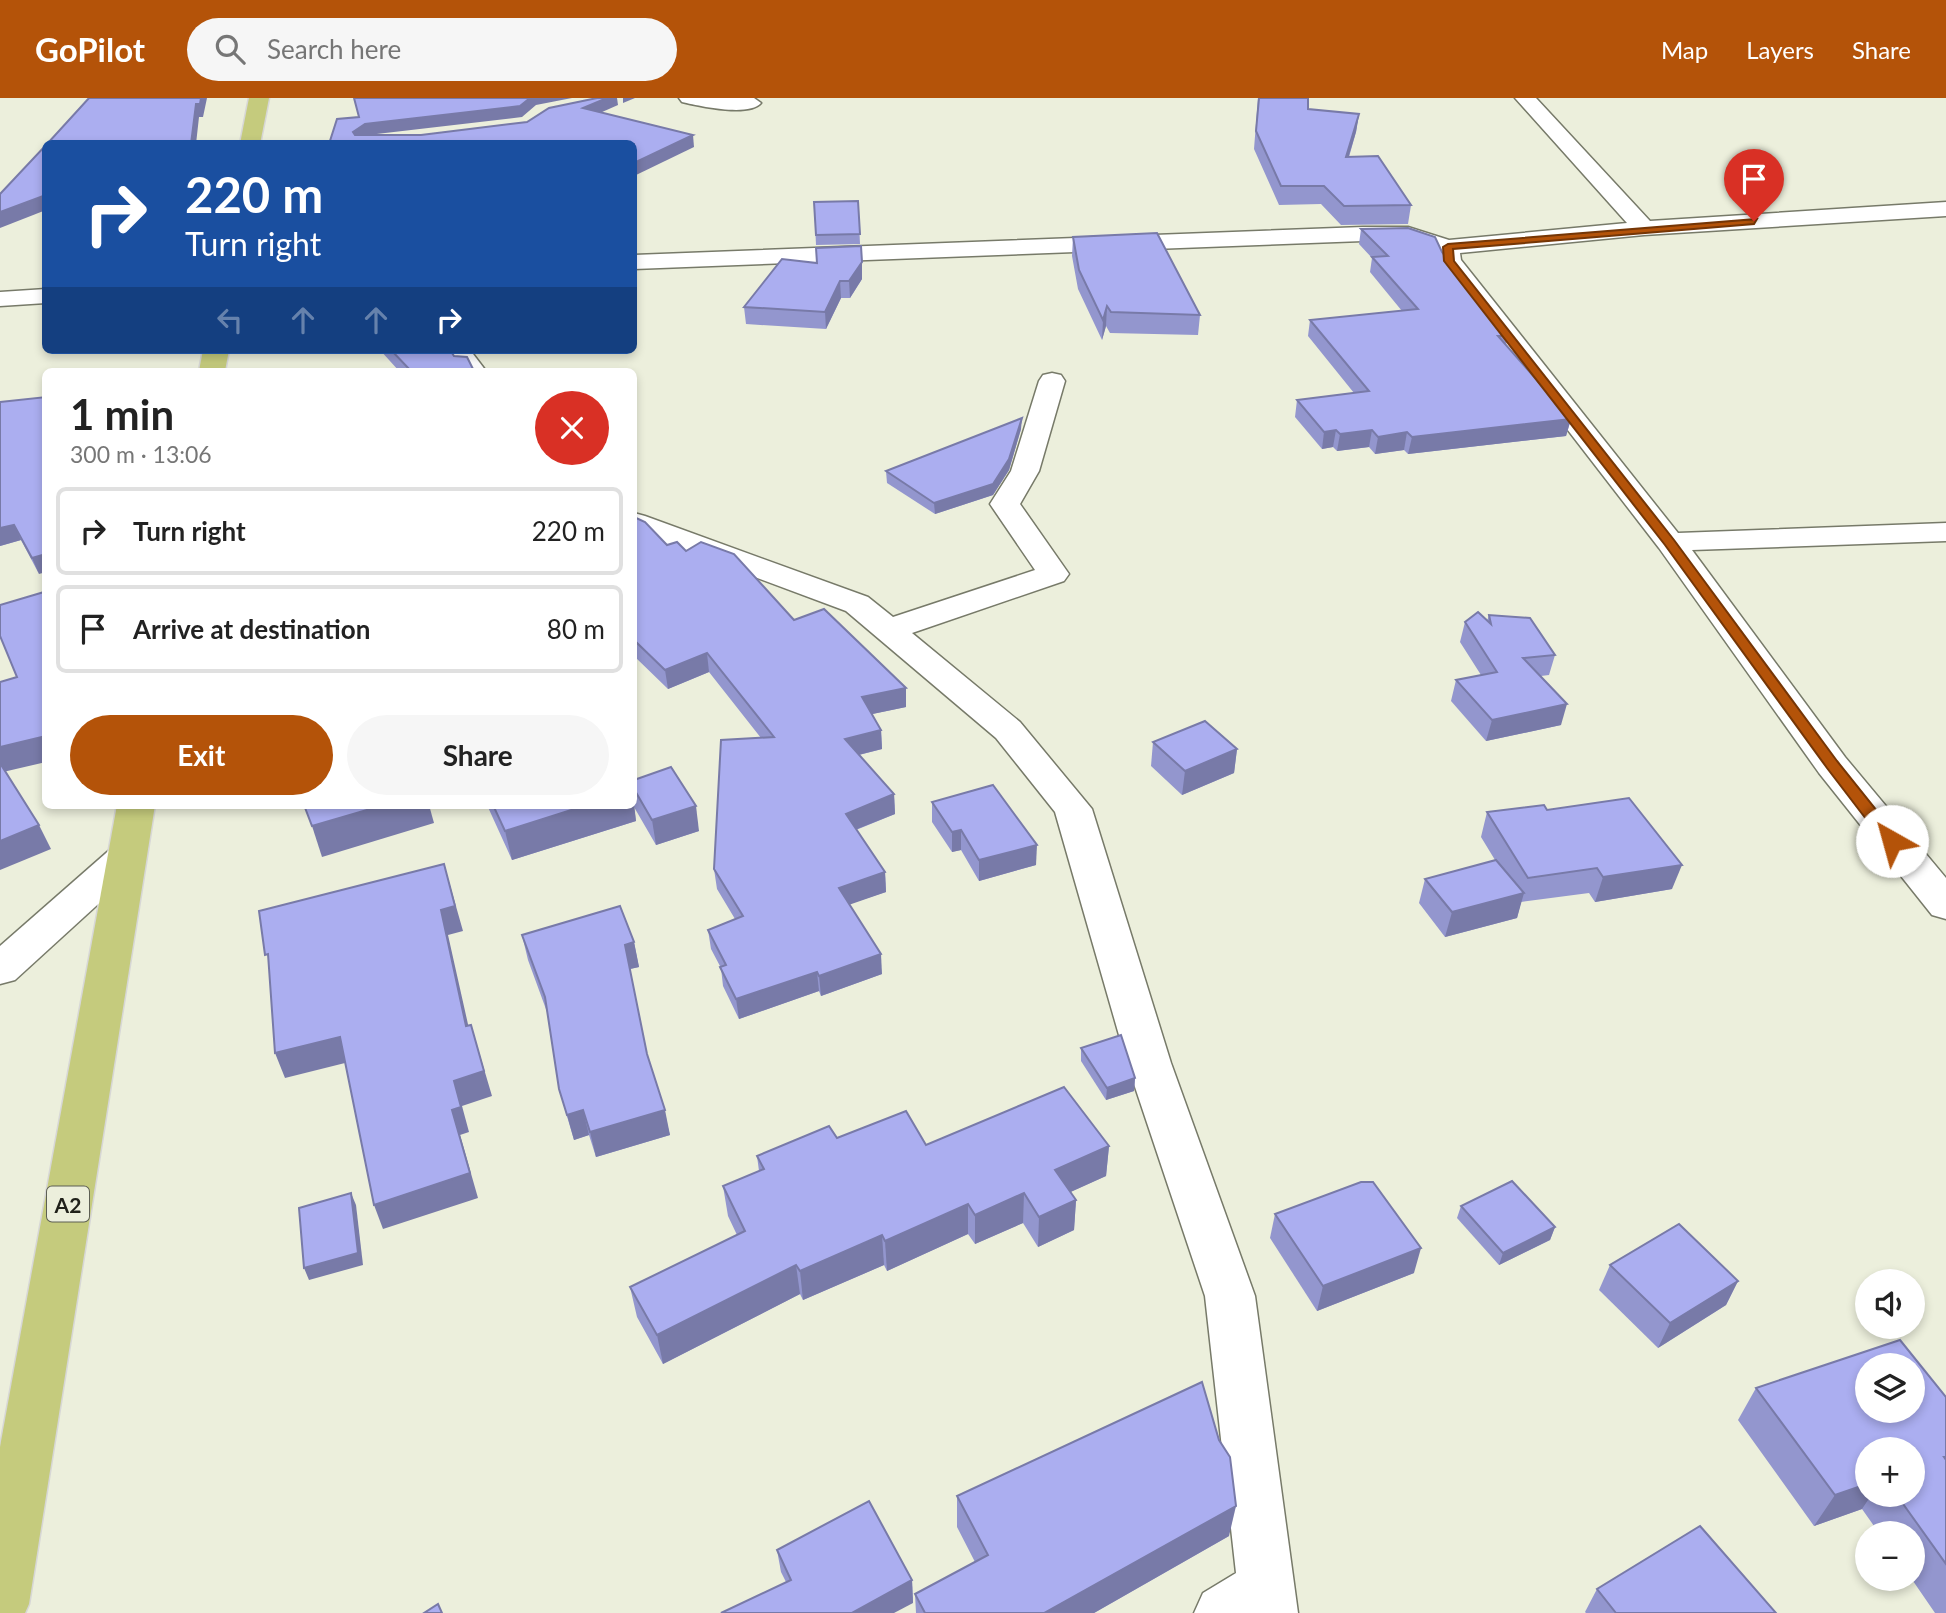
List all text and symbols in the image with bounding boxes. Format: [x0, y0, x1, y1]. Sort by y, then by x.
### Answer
search box [187, 18, 677, 81]
text: GoPilot [35, 29, 145, 69]
icon: search [211, 30, 249, 68]
text: Search here [267, 33, 401, 65]
text: Map [1661, 35, 1708, 64]
text: Layers [1746, 35, 1814, 64]
text: Share [1852, 35, 1911, 64]
pin [1724, 149, 1784, 221]
icon: arrive [1735, 160, 1773, 198]
text: 220 m [185, 165, 323, 223]
icon: right [70, 168, 161, 259]
text: Turn right [185, 224, 321, 263]
icon: left [211, 301, 249, 339]
icon: ahead [284, 301, 322, 339]
icon: ahead [357, 301, 395, 339]
icon: right [430, 301, 468, 339]
text: 1 min [70, 389, 174, 439]
button: close [535, 391, 609, 465]
text: 300 m · 13:06 [70, 440, 212, 468]
icon: right [74, 512, 112, 550]
text: Turn right [133, 515, 246, 547]
text: 220 m [532, 515, 605, 547]
icon: arrive [74, 610, 112, 648]
text: Arrive at destination [133, 613, 370, 645]
text: 80 m [547, 613, 605, 645]
button: Exit [70, 715, 333, 795]
button: Share [347, 715, 609, 795]
position arrow [1855, 804, 1929, 878]
road number: A2 [47, 1186, 89, 1222]
map controls [1855, 1269, 1925, 1591]
button: sound [1855, 1269, 1925, 1339]
button: layers [1855, 1353, 1925, 1423]
button: + [1855, 1437, 1925, 1507]
button: − [1855, 1521, 1925, 1591]

